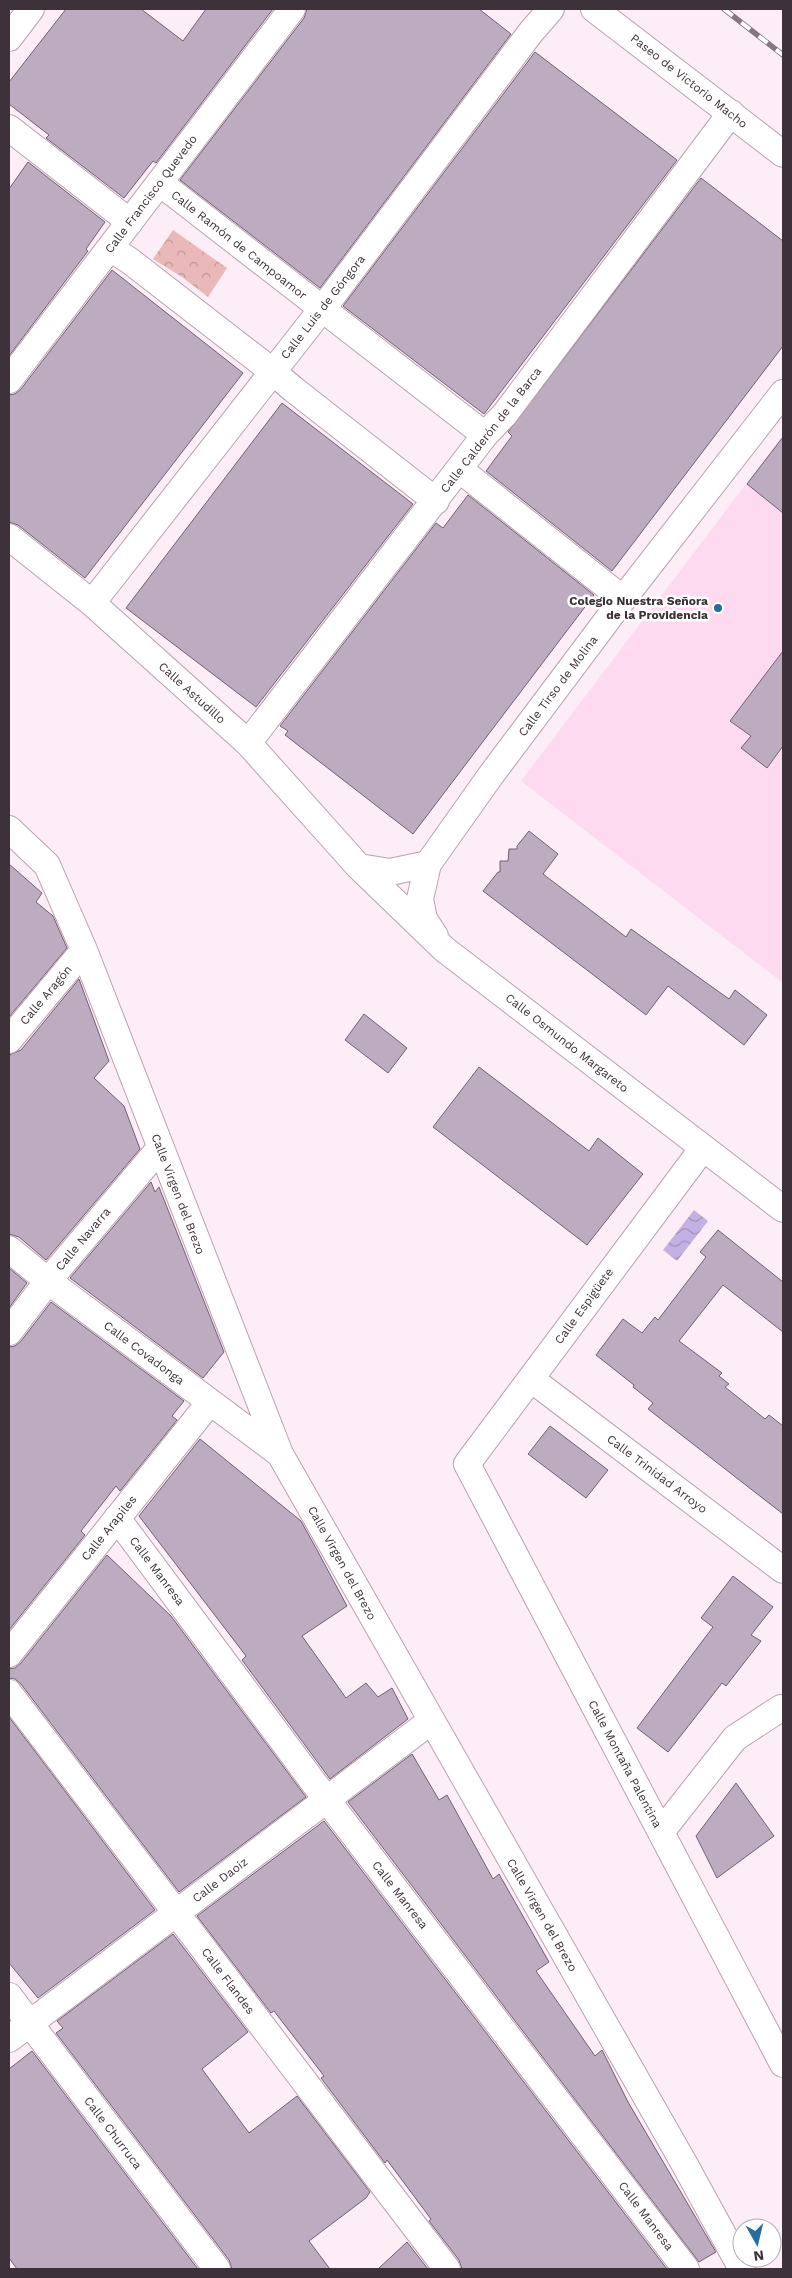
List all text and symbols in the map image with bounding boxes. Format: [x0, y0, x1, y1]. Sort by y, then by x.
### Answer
street label: Paseo de Victorio Macho [628, 31, 750, 131]
street label: Calle Francisco Quevedo [102, 132, 200, 256]
street label: Calle Ramón de Campoamor [168, 188, 310, 302]
street label: Calle Luis de Góngora [278, 252, 368, 362]
street label: Calle Calderón de la Barca [438, 364, 545, 496]
place label: Colegio Nuestra Señora de la Providencia [569, 594, 708, 622]
marker: Colegio Nuestra Señora de la Providencia [712, 602, 724, 614]
street label: Calle Tirso de Molina [516, 633, 601, 739]
street label: Calle Astudillo [156, 659, 228, 727]
street label: Calle Aragón [17, 962, 75, 1028]
street label: Calle Osmundo Margareto [503, 991, 631, 1095]
street label: Calle Virgen del Brezo [149, 1132, 207, 1256]
street label: Calle Navarra [53, 1204, 114, 1273]
street label: Calle Espigüete [552, 1265, 616, 1347]
street label: Calle Covadonga [101, 1318, 187, 1388]
street label: Calle Trinidad Arroyo [604, 1432, 710, 1516]
street label: Calle Arapiles [78, 1493, 140, 1563]
street label: Calle Virgen del Brezo [305, 1504, 379, 1622]
street label: Calle Manresa [127, 1534, 188, 1608]
street label: Calle Montaña Palentina [585, 1698, 665, 1830]
street label: Calle Daoiz [190, 1855, 250, 1905]
street label: Calle Virgen del Brezo [504, 1856, 580, 1974]
street label: Calle Manresa [369, 1858, 431, 1932]
street label: Calle Flandes [199, 1945, 257, 2017]
street label: Calle Churruca [81, 2094, 145, 2172]
street label: Calle Manresa [616, 2179, 677, 2253]
north arrow [732, 2218, 782, 2268]
text: N [753, 2247, 765, 2265]

